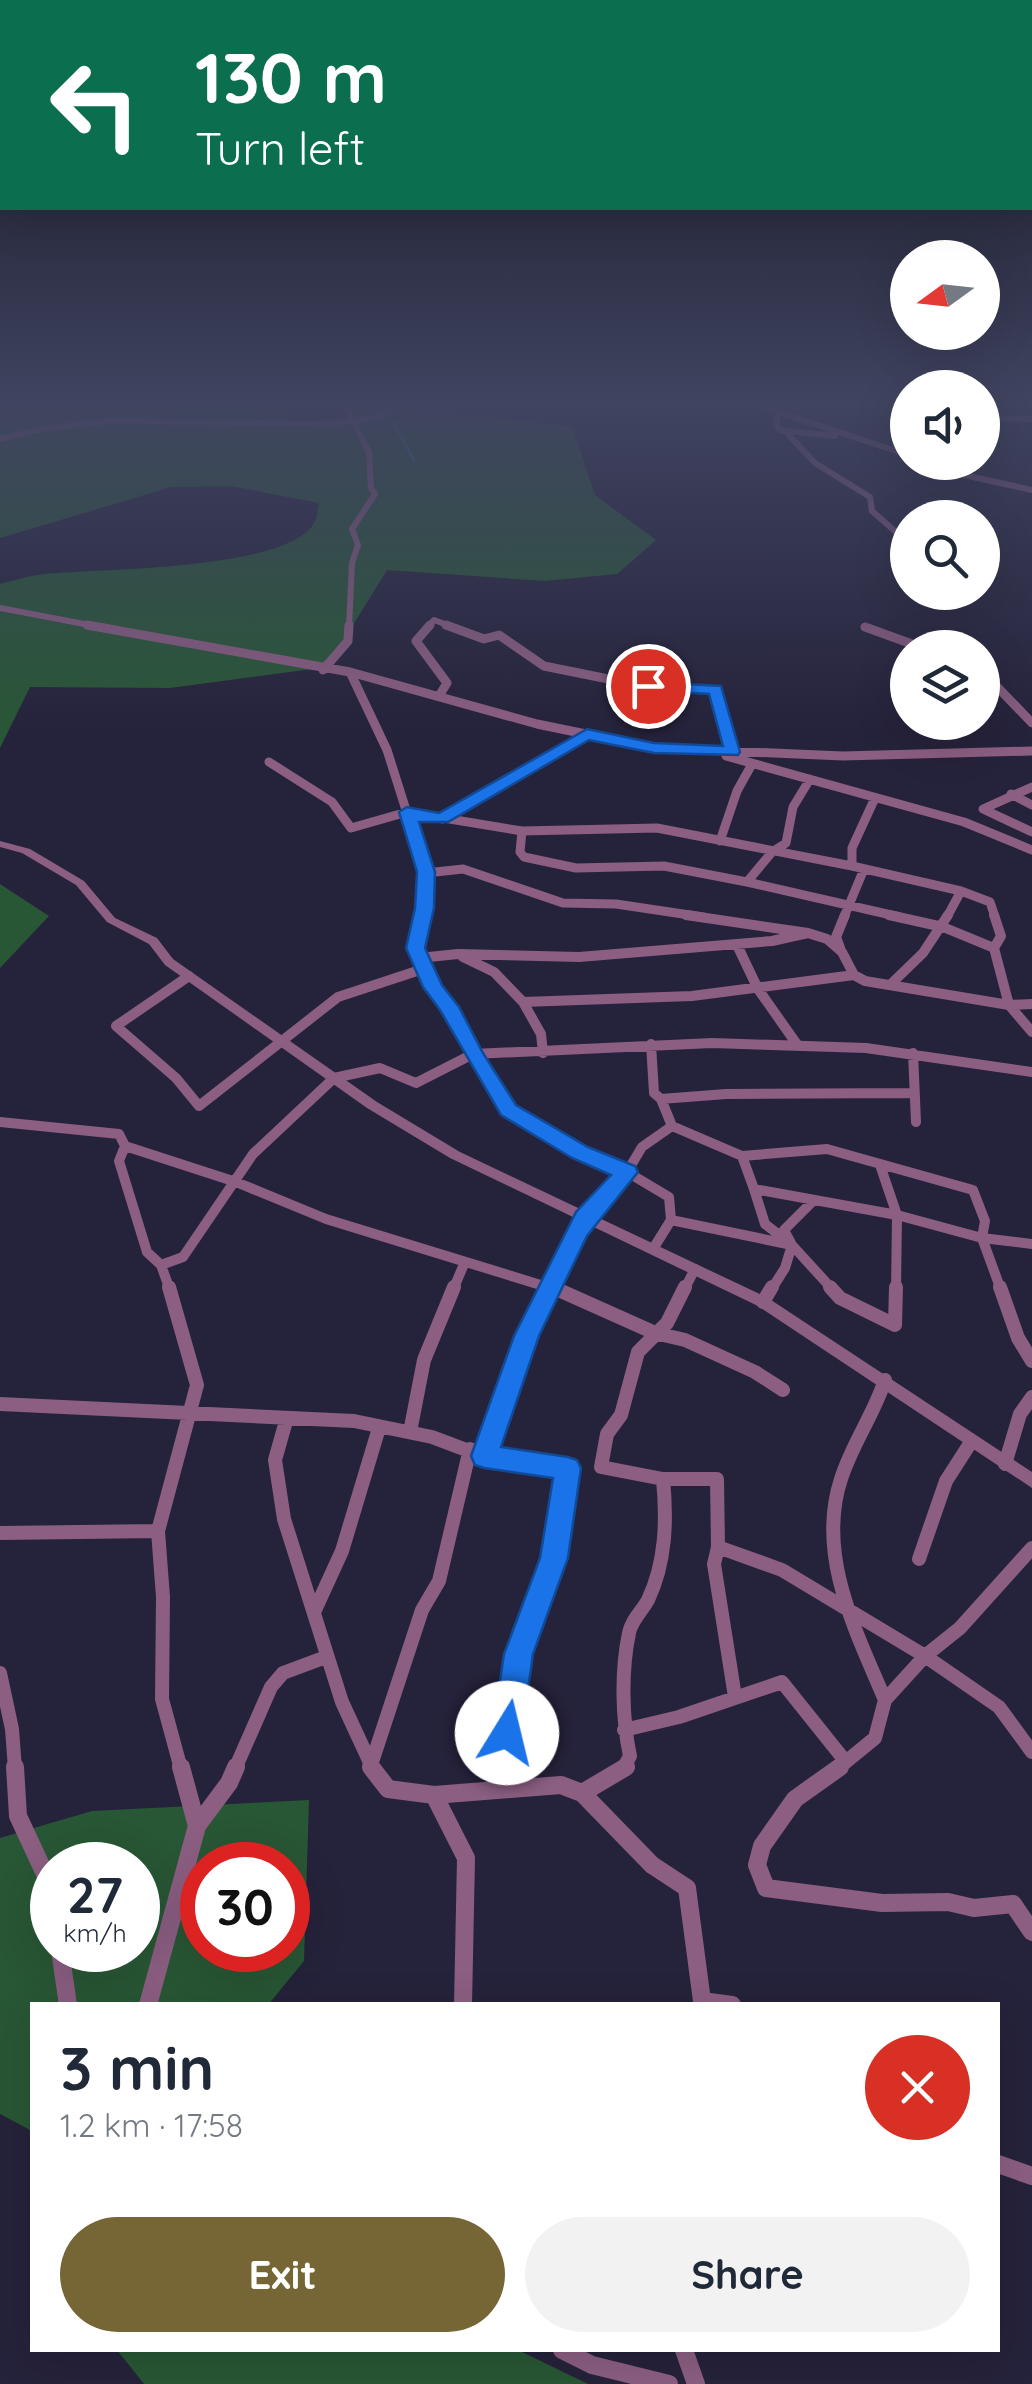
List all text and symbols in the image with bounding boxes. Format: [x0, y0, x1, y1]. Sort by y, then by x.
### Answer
text: 130 m [195, 33, 387, 121]
icon: left [30, 40, 160, 170]
text: Turn left [195, 120, 365, 176]
north arrow [890, 240, 1000, 350]
map controls [890, 240, 1000, 740]
button: sound [890, 370, 1000, 480]
button: search [890, 500, 1000, 610]
button: layers [890, 630, 1000, 740]
pin [606, 644, 691, 729]
icon: arrive [621, 659, 676, 714]
position arrow [455, 1681, 559, 1785]
speed limit sign: 30 [180, 1842, 310, 1972]
text: 27 [67, 1863, 123, 1926]
text: km/h [63, 1917, 127, 1948]
text: 3 min [60, 2030, 214, 2105]
button: close [865, 2035, 970, 2140]
text: 1.2 km · 17:58 [60, 2105, 243, 2145]
button: Exit [60, 2217, 505, 2332]
button: Share [525, 2217, 970, 2332]

